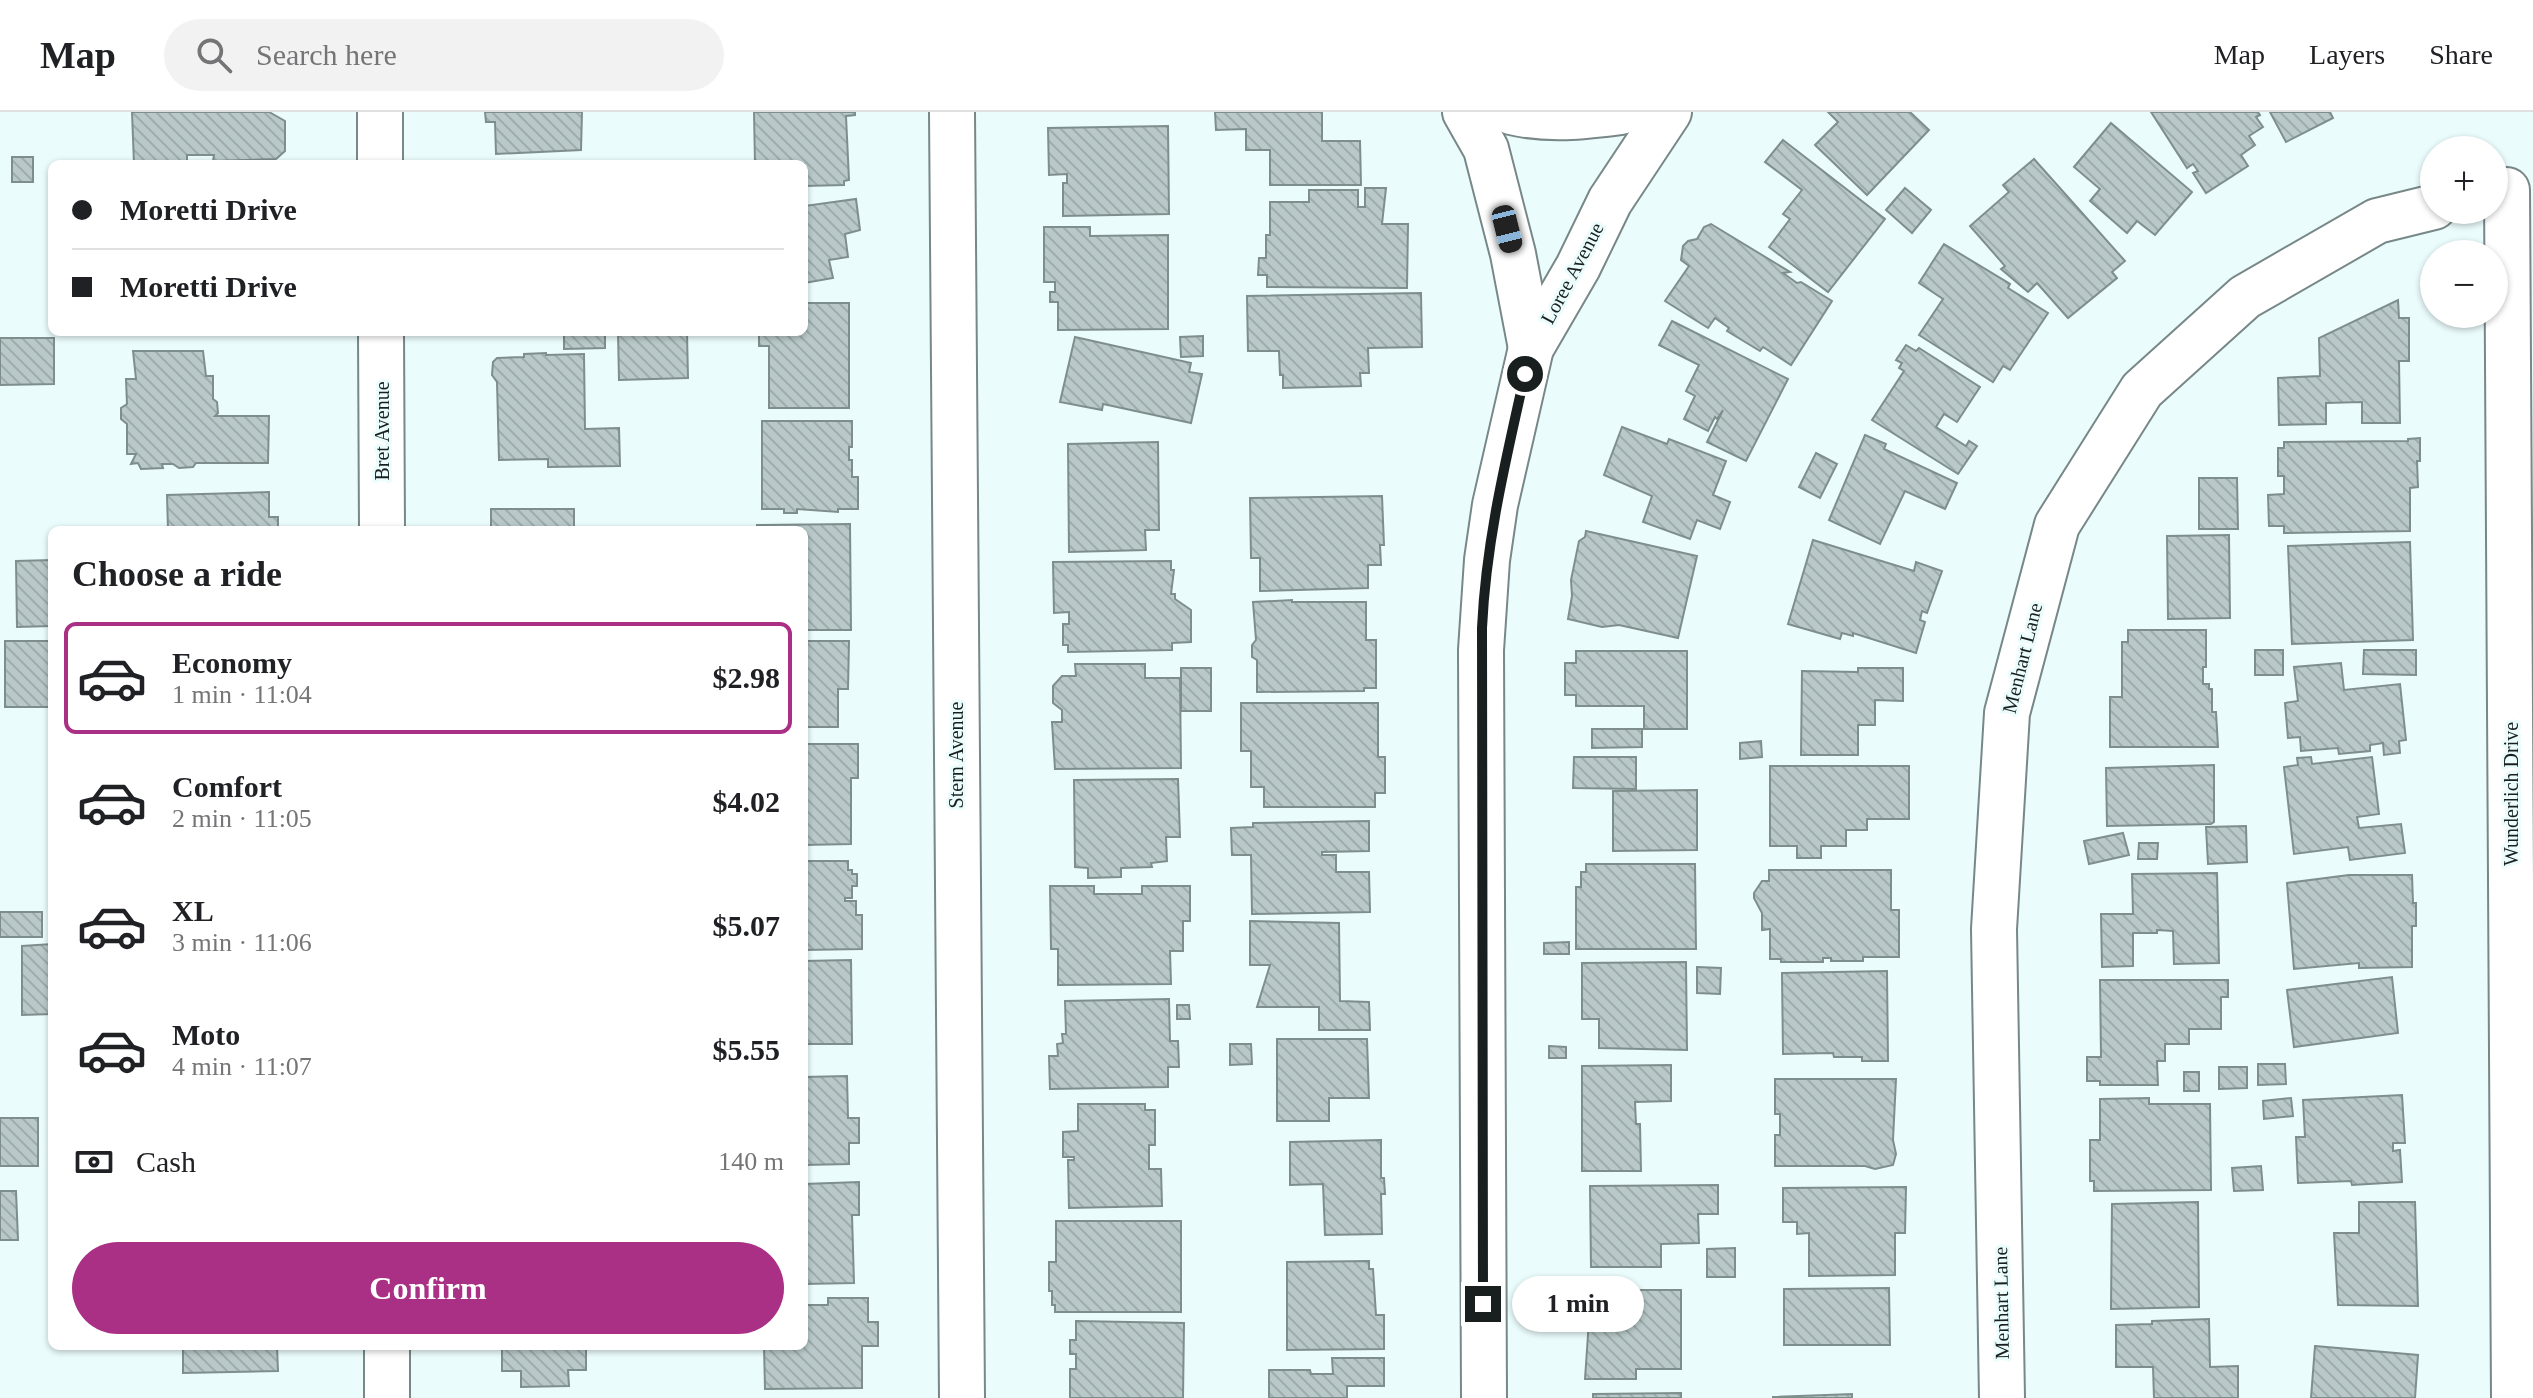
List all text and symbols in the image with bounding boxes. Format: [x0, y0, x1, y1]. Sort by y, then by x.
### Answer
search box [164, 19, 724, 91]
icon: search [192, 33, 236, 77]
text: Map [40, 34, 116, 76]
text: Search here [256, 38, 397, 71]
text: Map [2214, 39, 2265, 70]
text: Layers [2309, 39, 2385, 70]
text: Share [2429, 39, 2493, 70]
map controls [2420, 136, 2508, 328]
button: + [2420, 136, 2508, 224]
text: Moretti Drive [120, 193, 297, 226]
car [1490, 203, 1524, 255]
street label: Loree Avenue [1536, 219, 1608, 327]
button: − [2420, 240, 2508, 328]
text: Moretti Drive [120, 270, 297, 303]
route start [1507, 356, 1543, 392]
street label: Bret Avenue [371, 381, 393, 481]
text: Choose a ride [72, 554, 282, 594]
street label: Menhart Lane [1998, 601, 2046, 715]
icon: car [76, 642, 148, 714]
text: Economy [172, 646, 292, 679]
text: $2.98 [713, 661, 780, 694]
text: 1 min · 11:04 [172, 680, 312, 709]
street label: Stern Avenue [945, 701, 967, 808]
street label: Wunderlich Drive [2500, 722, 2522, 866]
icon: car [76, 766, 148, 838]
text: Comfort [172, 770, 282, 803]
text: $4.02 [713, 785, 780, 818]
text: 2 min · 11:05 [172, 804, 312, 833]
icon: car [76, 890, 148, 962]
text: XL [172, 894, 214, 927]
text: $5.07 [713, 909, 780, 942]
text: 3 min · 11:06 [172, 928, 312, 957]
icon: car [76, 1014, 148, 1086]
text: Moto [172, 1018, 240, 1051]
text: $5.55 [713, 1033, 780, 1066]
text: 4 min · 11:07 [172, 1052, 312, 1081]
icon: cash [72, 1140, 116, 1184]
text: Cash [136, 1145, 196, 1178]
text: 140 m [718, 1147, 784, 1176]
button: Confirm [72, 1242, 784, 1334]
street label: Menhart Lane [1989, 1246, 2013, 1360]
callout: 1 min [1511, 1276, 1643, 1332]
route end [1465, 1286, 1501, 1322]
text: 1 min [1547, 1289, 1609, 1318]

